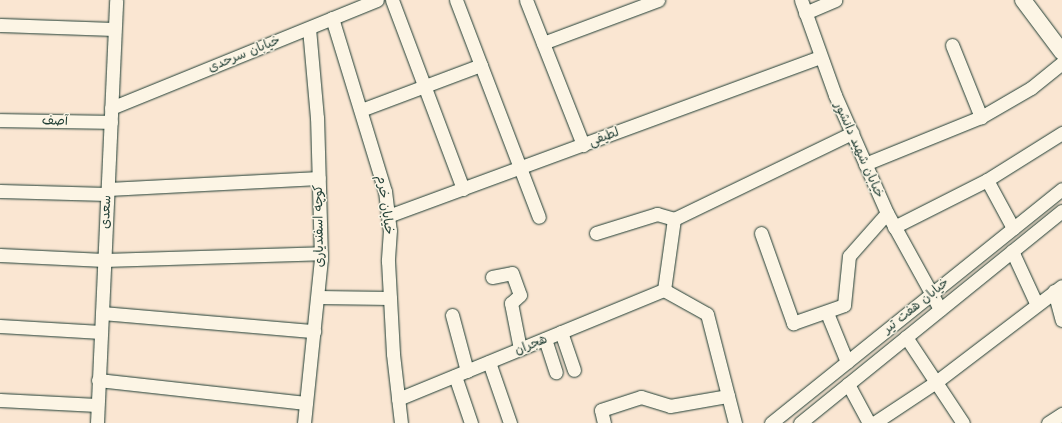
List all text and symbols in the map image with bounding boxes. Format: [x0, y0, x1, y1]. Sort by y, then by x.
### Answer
street label: خیابان سرحدی [206, 32, 282, 76]
street label: خیابان شهید دانشور [831, 100, 887, 200]
street label: آصف [42, 113, 68, 129]
street label: لطیفی [587, 124, 621, 150]
street label: خیابان خرم [373, 174, 397, 236]
street label: کوچه اسفندیاری [310, 185, 328, 267]
street label: سعدی [97, 195, 115, 229]
street label: خیابان هفت تیر [880, 275, 952, 337]
street label: هجران [512, 331, 550, 359]

